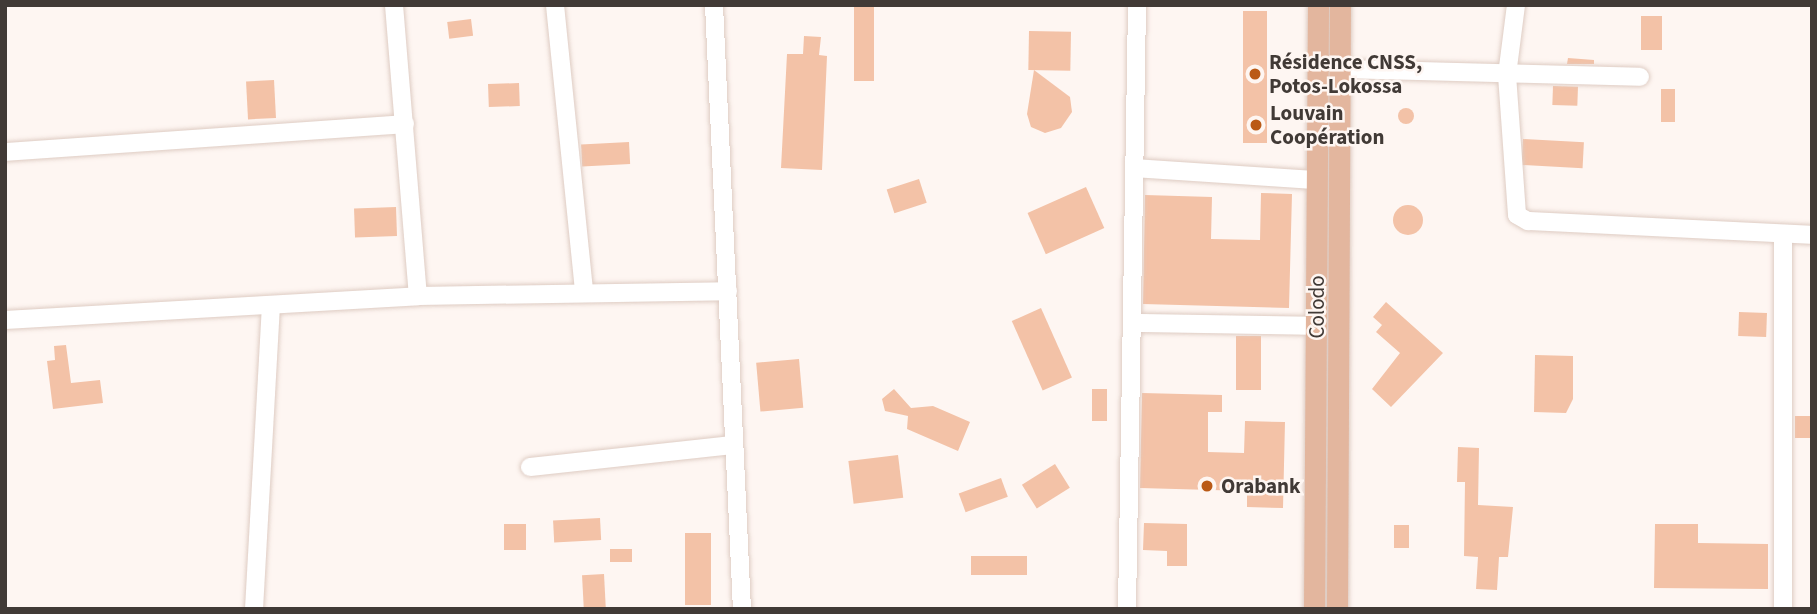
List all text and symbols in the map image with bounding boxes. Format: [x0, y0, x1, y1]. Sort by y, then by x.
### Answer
place label: Résidence CNSS, Potos-Lokossa [1269, 49, 1422, 99]
marker: Résidence CNSS, Potos-Lokossa [1247, 66, 1263, 82]
place label: Louvain Coopération [1270, 100, 1384, 150]
marker: Louvain Coopération [1248, 117, 1264, 133]
street label: Colodo [1304, 275, 1330, 339]
place label: Orabank [1221, 473, 1301, 499]
marker: Orabank [1199, 478, 1215, 494]

